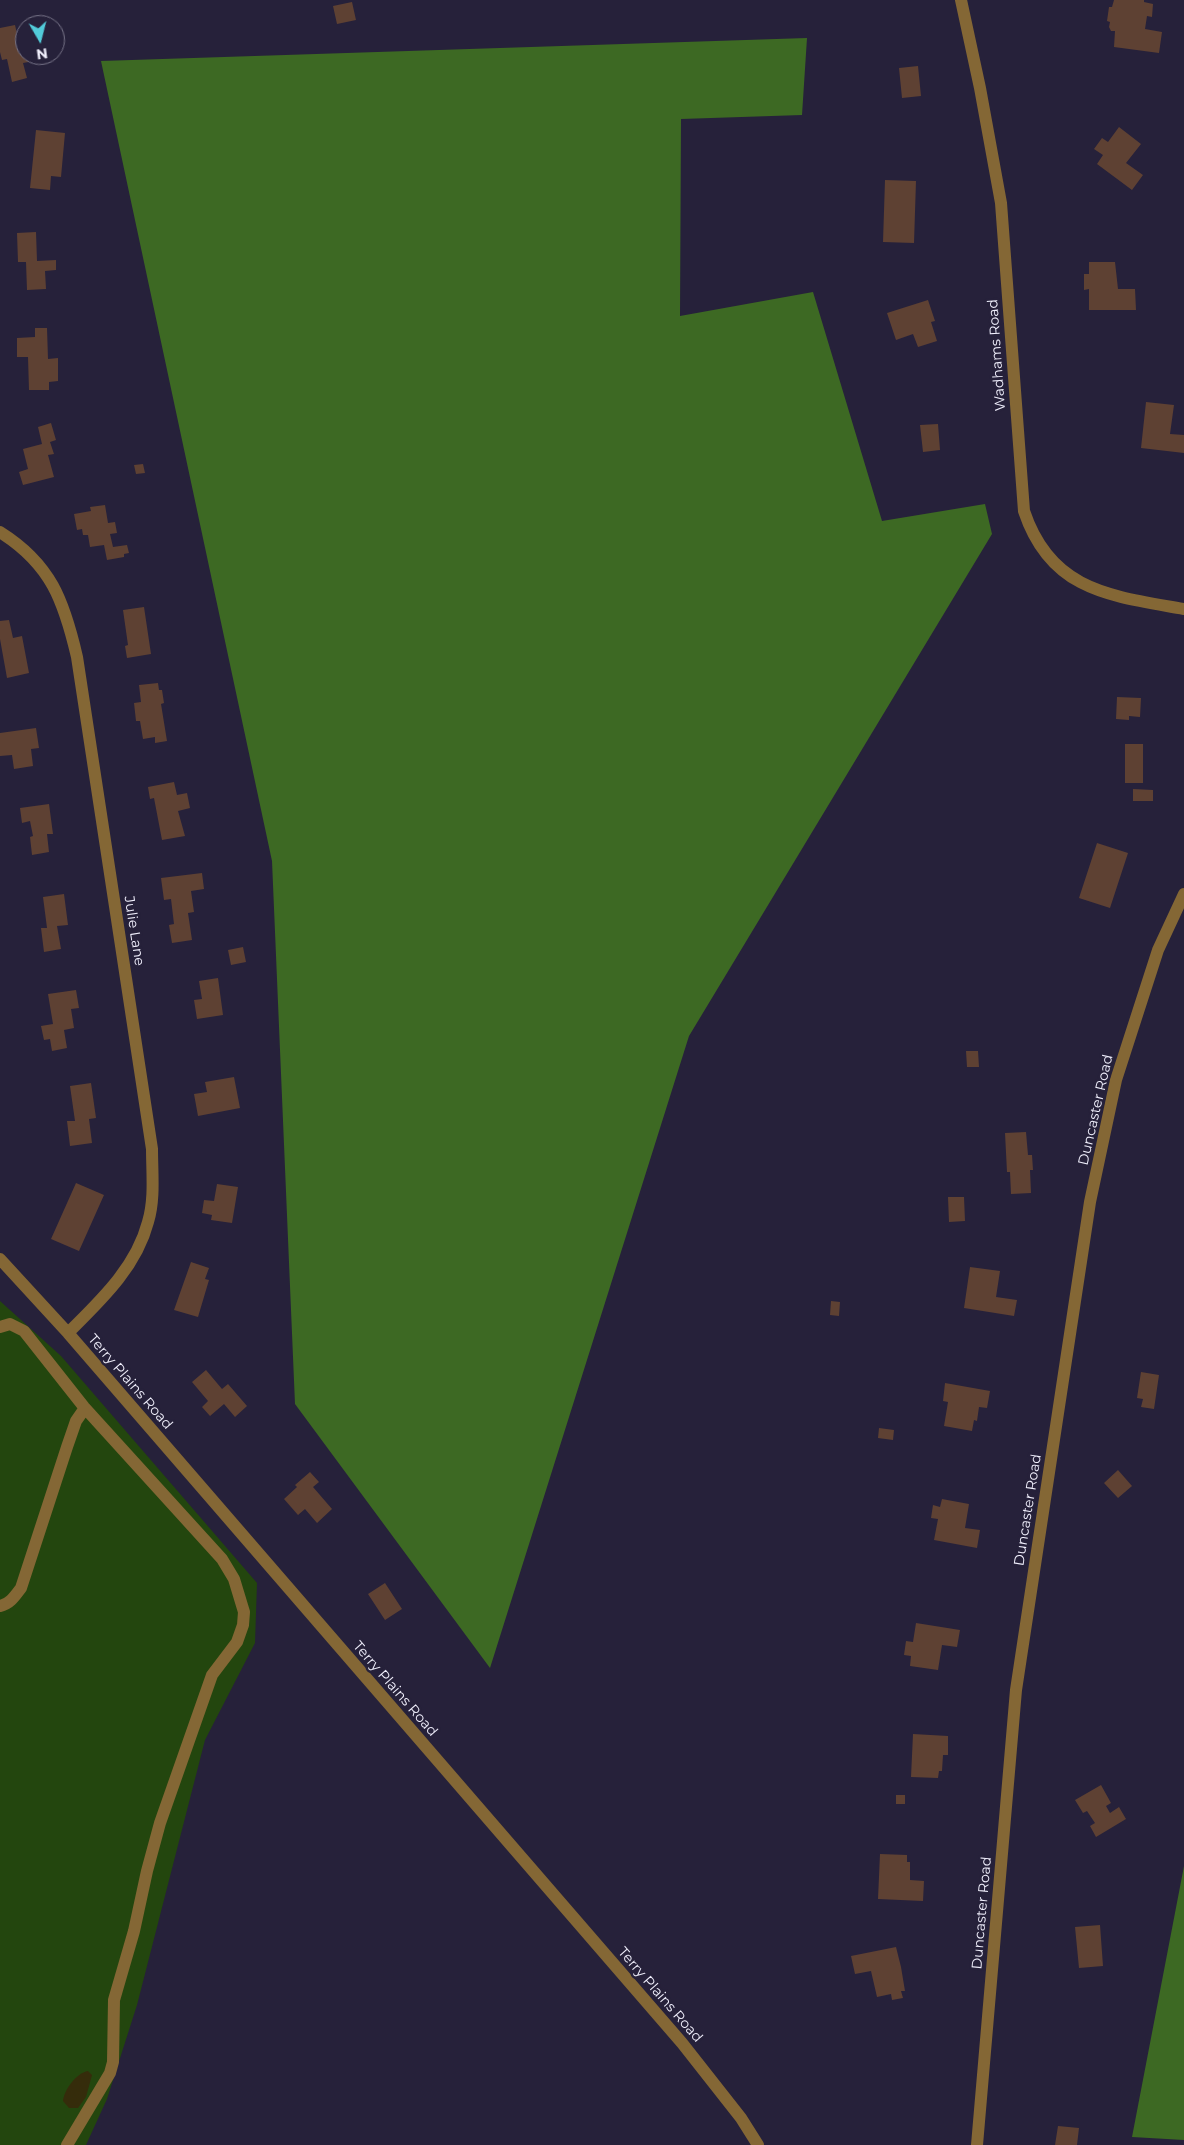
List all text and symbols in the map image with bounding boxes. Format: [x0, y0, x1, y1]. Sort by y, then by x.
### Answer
north arrow [15, 15, 65, 65]
text: N [35, 44, 49, 64]
street label: Wadhams Road [985, 298, 1009, 412]
street label: Julie Lane [120, 895, 148, 967]
street label: Duncaster Road [1075, 1053, 1117, 1167]
street label: Terry Plains Road [84, 1331, 176, 1433]
street label: Duncaster Road [1011, 1453, 1045, 1567]
street label: Terry Plains Road [349, 1638, 441, 1740]
street label: Duncaster Road [969, 1856, 995, 1970]
street label: Terry Plains Road [614, 1944, 706, 2046]

